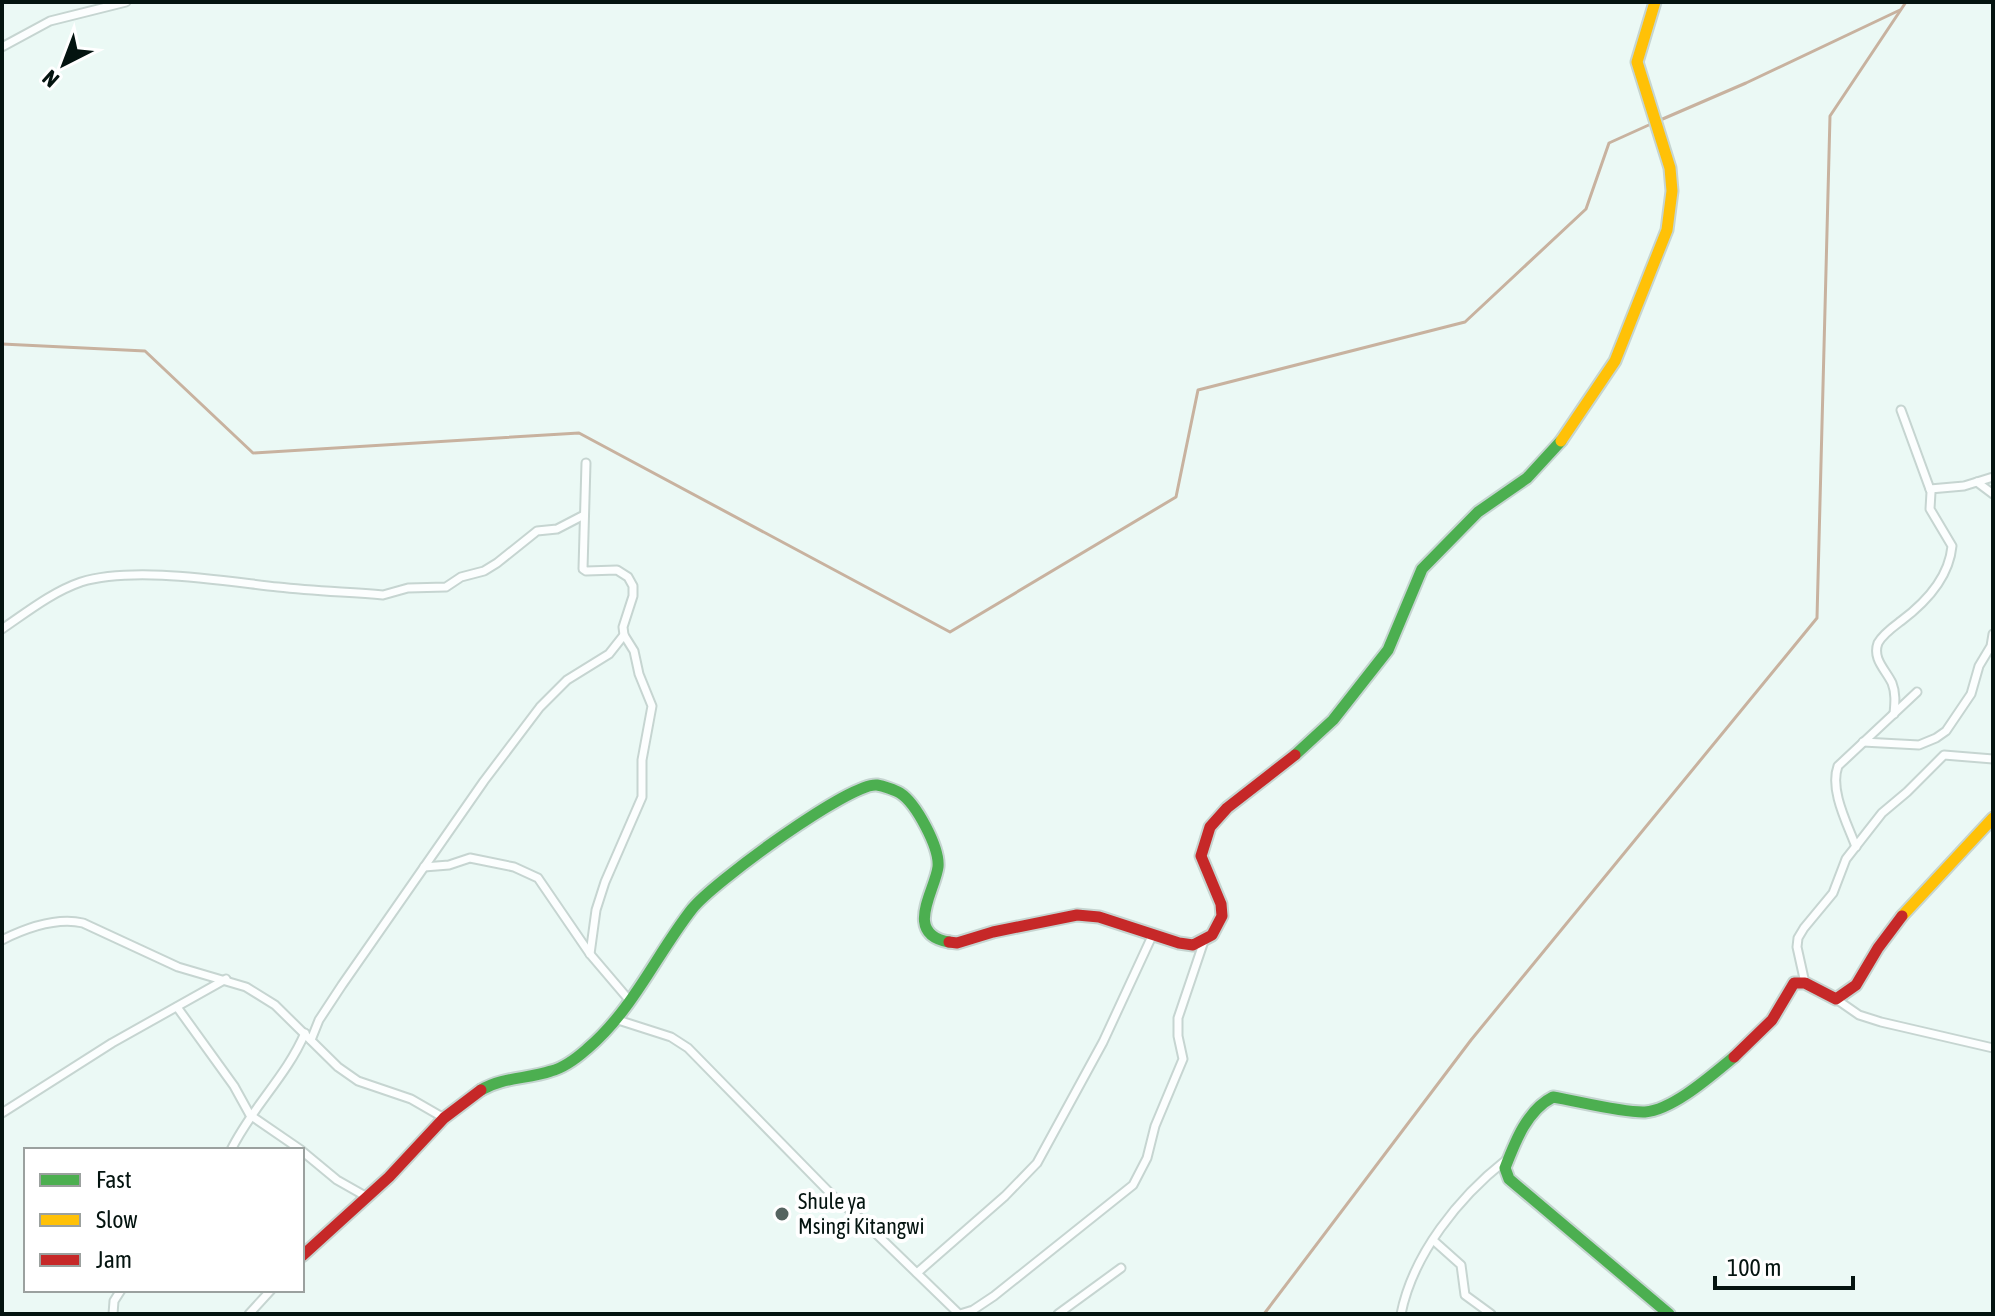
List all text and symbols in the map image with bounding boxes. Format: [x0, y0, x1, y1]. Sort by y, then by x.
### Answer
north arrow [24, 24, 104, 104]
text: N [37, 65, 64, 93]
legend [24, 1148, 304, 1292]
text: Fast [96, 1166, 132, 1193]
place label: Shule ya Msingi Kitangwi [798, 1188, 925, 1239]
marker: Shule ya Msingi Kitangwi [773, 1205, 791, 1223]
text: Slow [96, 1206, 138, 1233]
scale bar [1715, 1240, 1853, 1290]
text: Jam [96, 1246, 132, 1273]
text: 100 m [1727, 1254, 1781, 1281]

